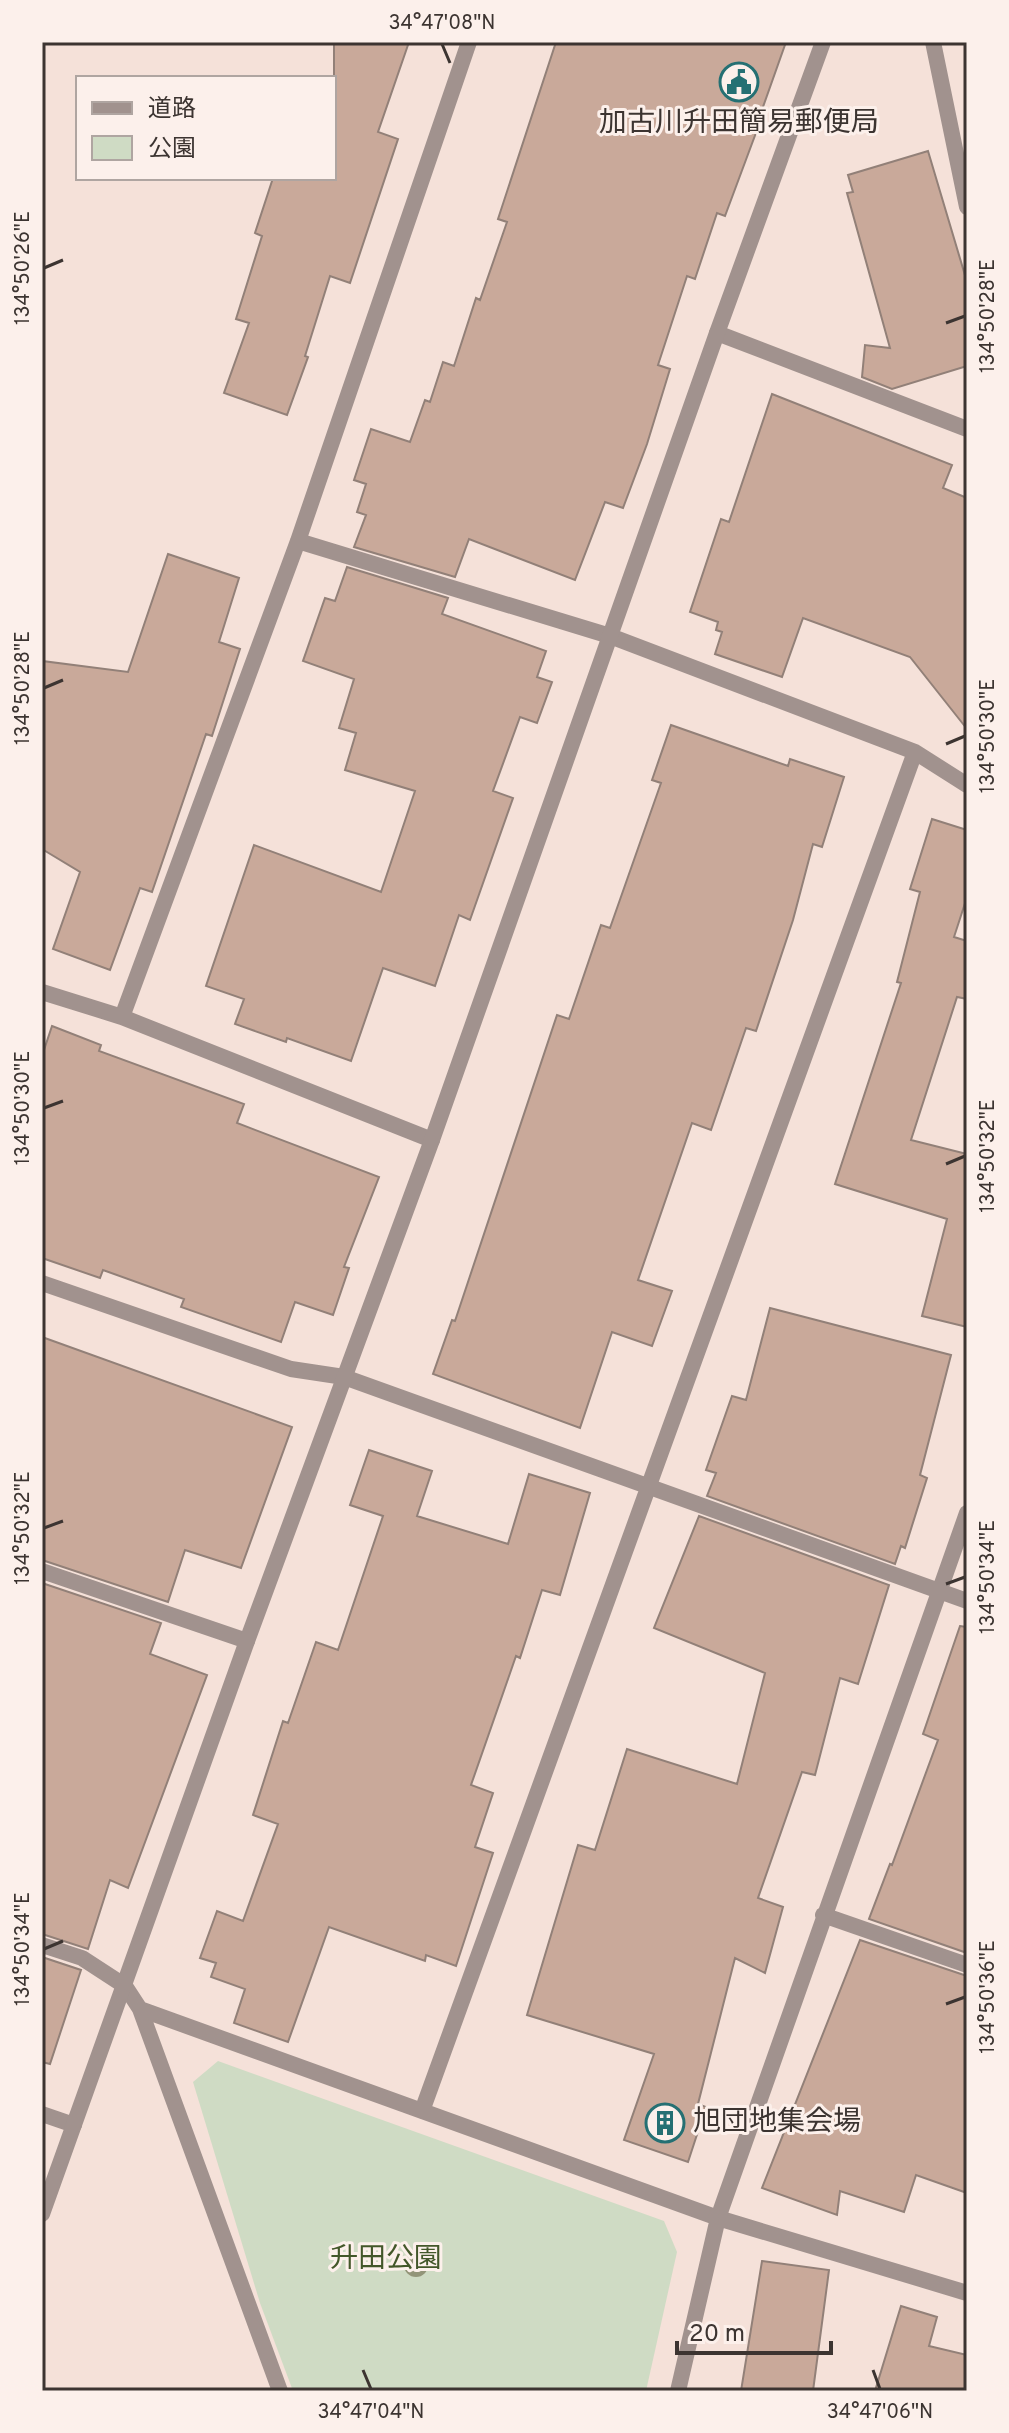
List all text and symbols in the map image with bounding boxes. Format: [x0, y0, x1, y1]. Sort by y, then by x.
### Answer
text: 34°47'08"N [389, 11, 495, 37]
public building icon: 加古川升田簡易郵便局 [718, 61, 760, 103]
legend [76, 76, 336, 180]
text: 道路 [148, 95, 196, 125]
place label: 加古川升田簡易郵便局 [599, 106, 879, 142]
text: 公園 [148, 135, 196, 165]
text: 134°50'26"E [11, 211, 37, 325]
text: 134°50'28"E [976, 259, 1002, 373]
text: 134°50'28"E [11, 631, 37, 745]
text: 134°50'30"E [976, 679, 1002, 793]
text: 134°50'30"E [11, 1051, 37, 1165]
text: 134°50'32"E [976, 1099, 1002, 1213]
text: 134°50'32"E [11, 1471, 37, 1585]
text: 134°50'34"E [976, 1520, 1002, 1634]
text: 134°50'34"E [11, 1892, 37, 2006]
text: 134°50'36"E [976, 1940, 1002, 2054]
building icon: 旭団地集会場 [644, 2102, 686, 2144]
place label: 旭団地集会場 [693, 2105, 861, 2141]
park label: 升田公園 [330, 2242, 442, 2278]
scale bar [677, 2305, 831, 2355]
text: 20 m [689, 2320, 745, 2350]
text: 34°47'04"N [317, 2400, 425, 2426]
text: 34°47'06"N [827, 2400, 933, 2426]

